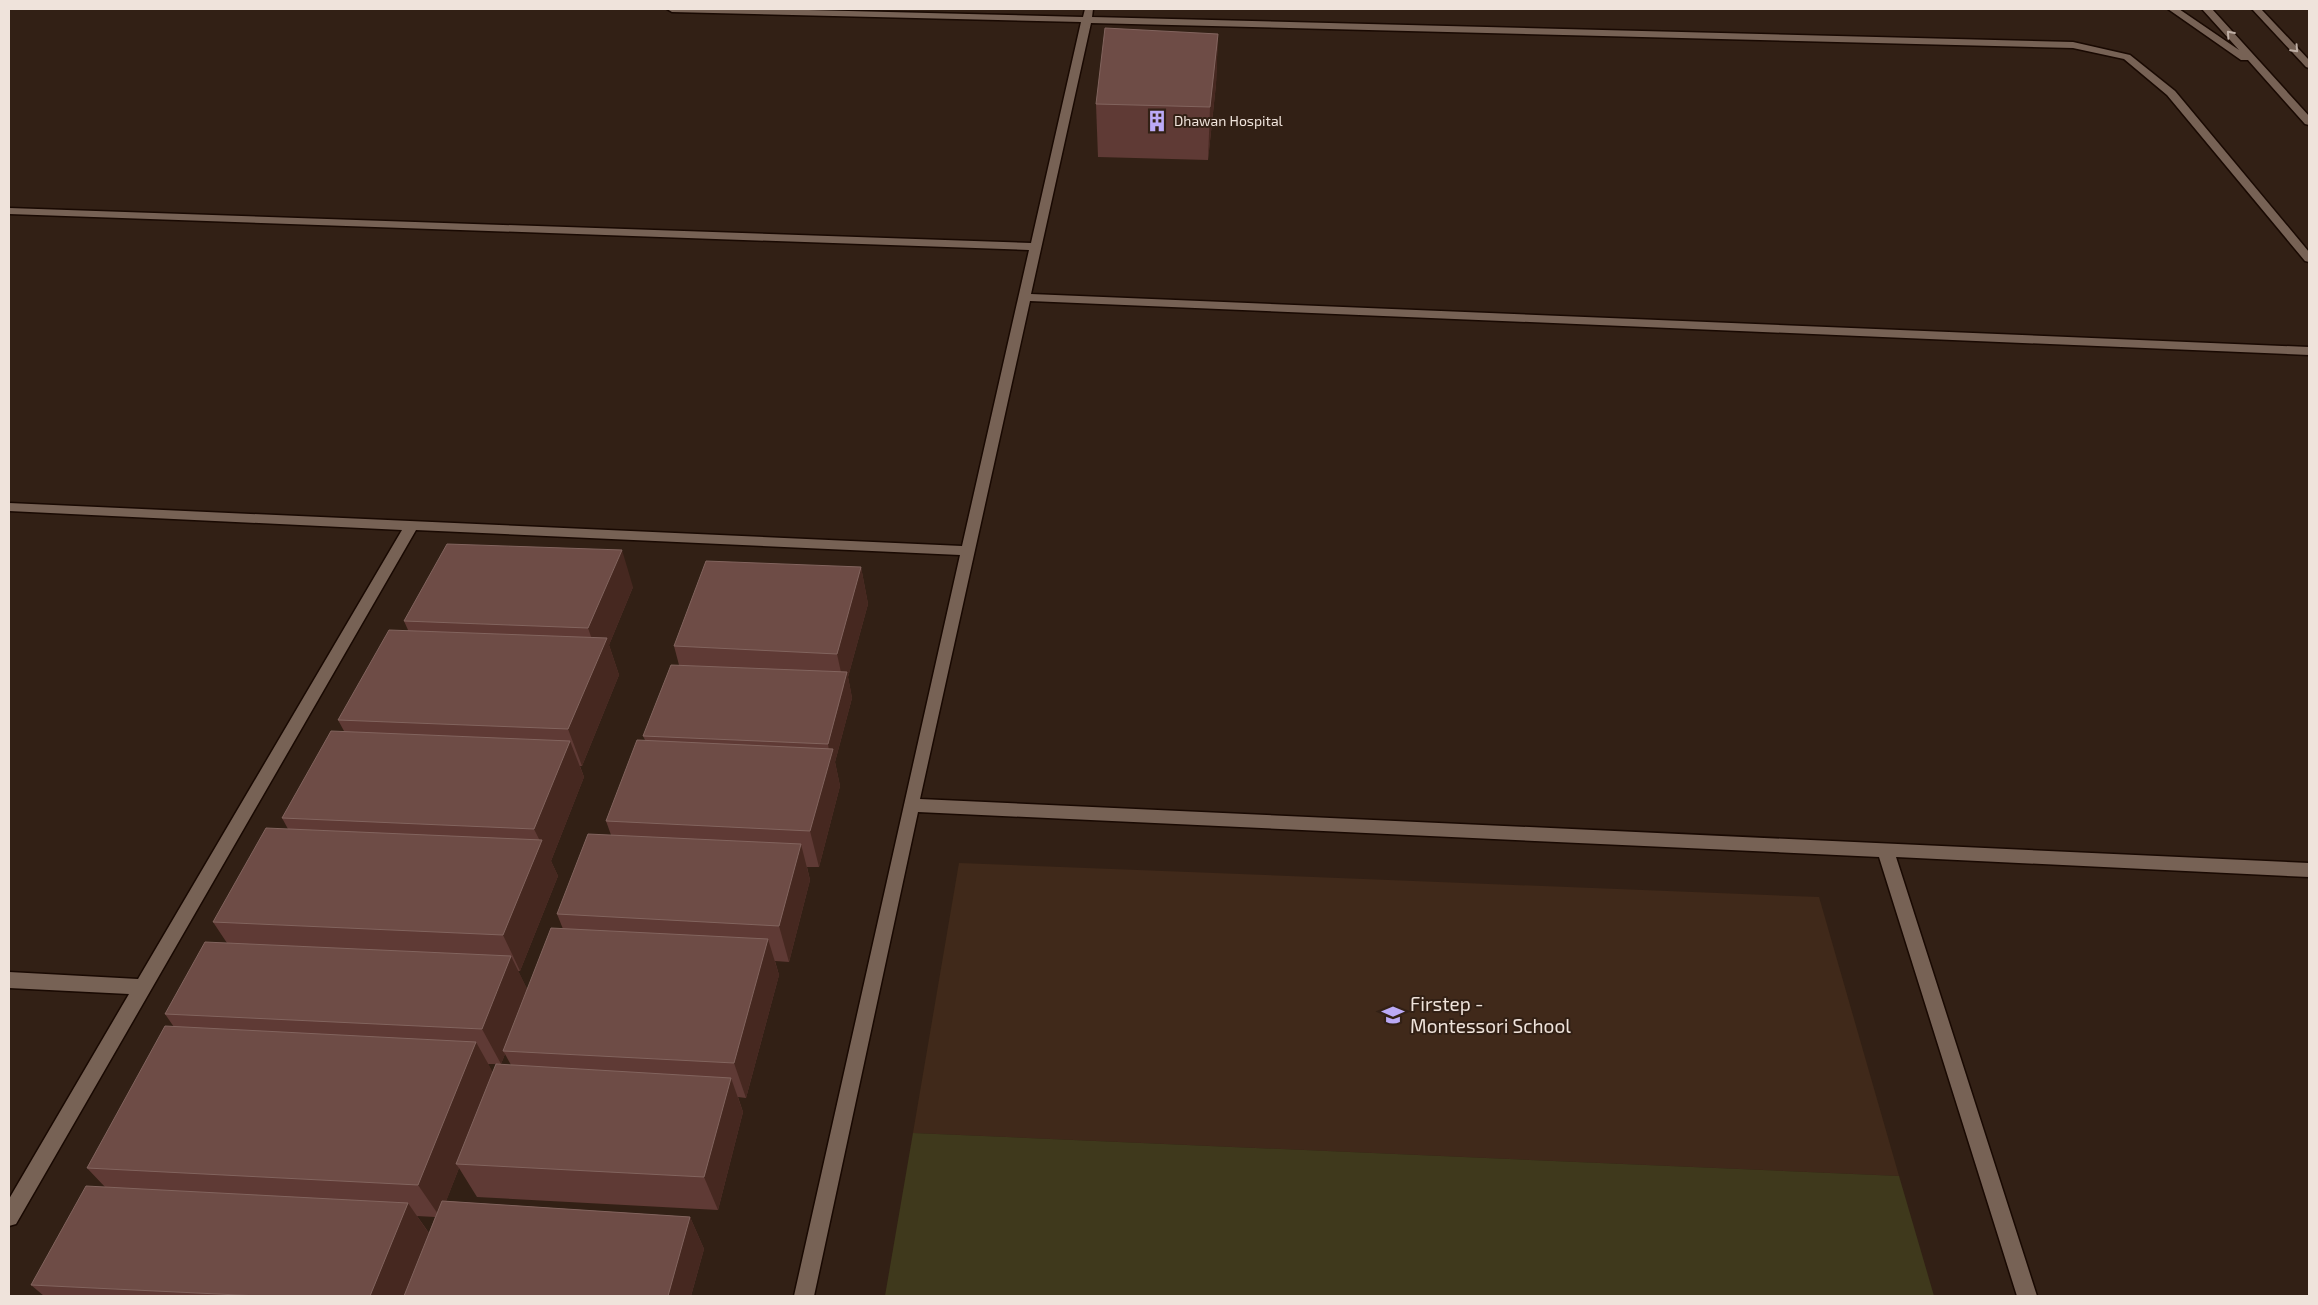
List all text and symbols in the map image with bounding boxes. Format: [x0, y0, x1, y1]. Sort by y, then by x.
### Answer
one-way arrow [2227, 30, 2236, 39]
one-way arrow [2289, 44, 2298, 53]
building icon: Dhawan Hospital [1144, 108, 1170, 134]
place label: Dhawan Hospital [1174, 112, 1284, 129]
place label: Firstep - Montessori School [1410, 992, 1571, 1037]
school or university icon: Firstep - Montessori School [1380, 1002, 1406, 1028]

